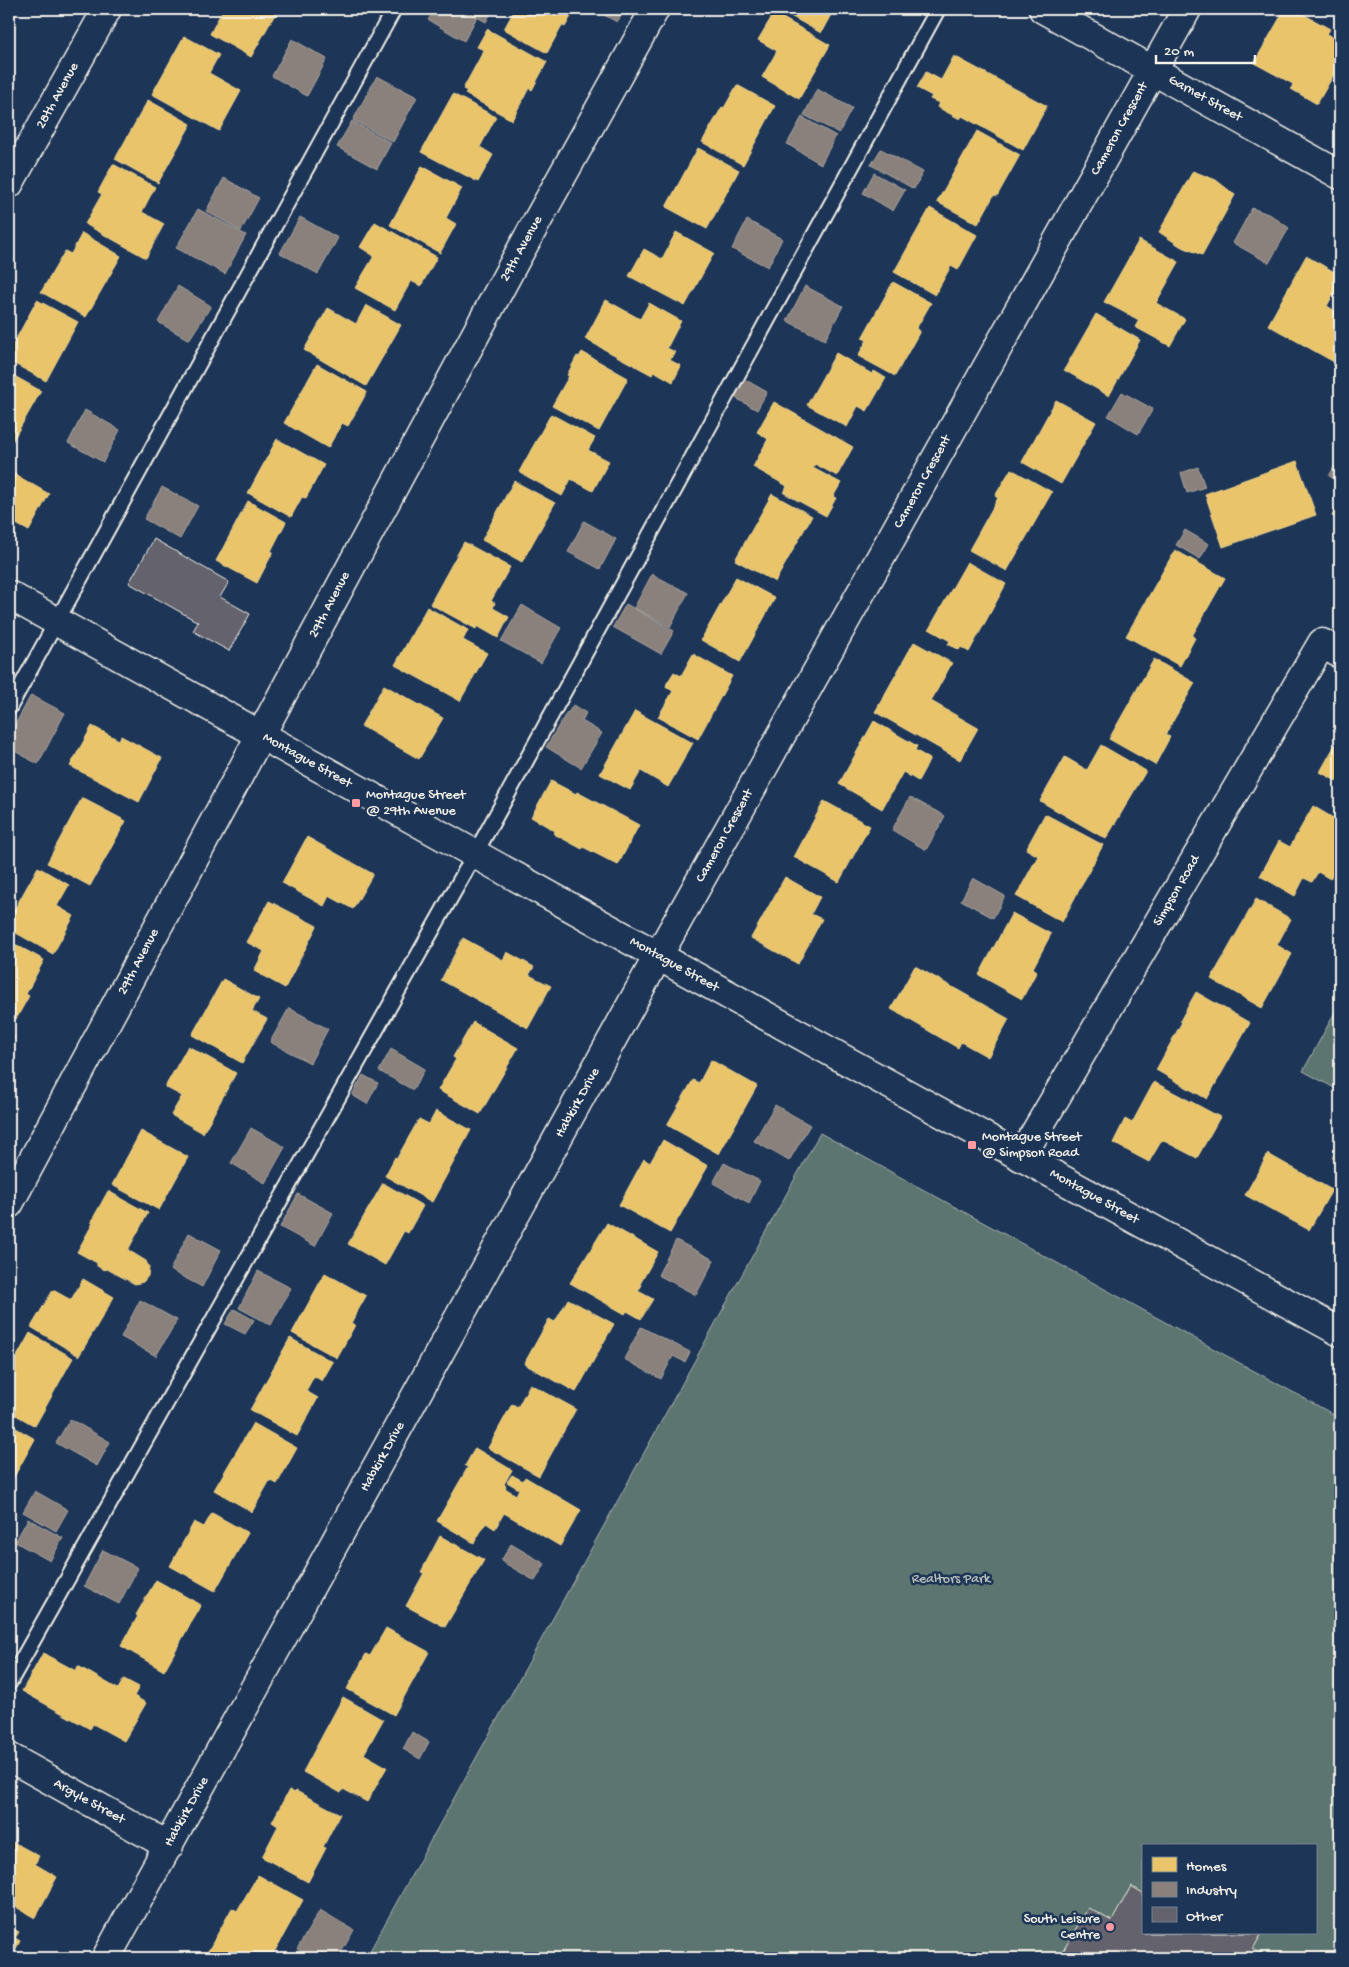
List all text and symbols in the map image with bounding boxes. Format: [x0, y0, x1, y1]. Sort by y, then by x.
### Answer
scale bar [1156, 32, 1255, 64]
text: 20 m [1164, 43, 1194, 61]
street label: 28th Avenue [33, 59, 84, 132]
street label: Garnet Street [1165, 72, 1246, 127]
street label: Cameron Crescent [1087, 78, 1153, 179]
street label: 29th Avenue [497, 212, 547, 285]
street label: Cameron Crescent [890, 431, 956, 532]
street label: 29th Avenue [305, 568, 355, 641]
street label: Montague Street [259, 729, 356, 793]
street label: Cameron Crescent [692, 785, 758, 886]
place label: Montague Street @ 29th Avenue [366, 787, 467, 820]
marker: Montague Street @ 29th Avenue [350, 797, 362, 809]
street label: Simpson Road [1150, 851, 1205, 930]
street label: 29th Avenue [114, 925, 164, 998]
street label: Montague Street [626, 933, 723, 997]
street label: Habkirk Drive [552, 1064, 605, 1141]
place label: Montague Street @ Simpson Road [982, 1129, 1083, 1162]
marker: Montague Street @ Simpson Road [966, 1139, 978, 1151]
street label: Montague Street [1046, 1165, 1143, 1229]
street label: Habkirk Drive [357, 1418, 410, 1495]
park label: Realtors Park [912, 1571, 992, 1588]
street label: Habkirk Drive [161, 1773, 214, 1850]
street label: Argyle Street [50, 1775, 129, 1829]
legend [1142, 1844, 1316, 1934]
text: Homes [1186, 1858, 1227, 1876]
text: Industry [1186, 1882, 1238, 1900]
text: Other [1186, 1908, 1224, 1926]
place label: South Leisure Centre [1024, 1911, 1101, 1944]
marker: South Leisure Centre [1104, 1921, 1116, 1933]

